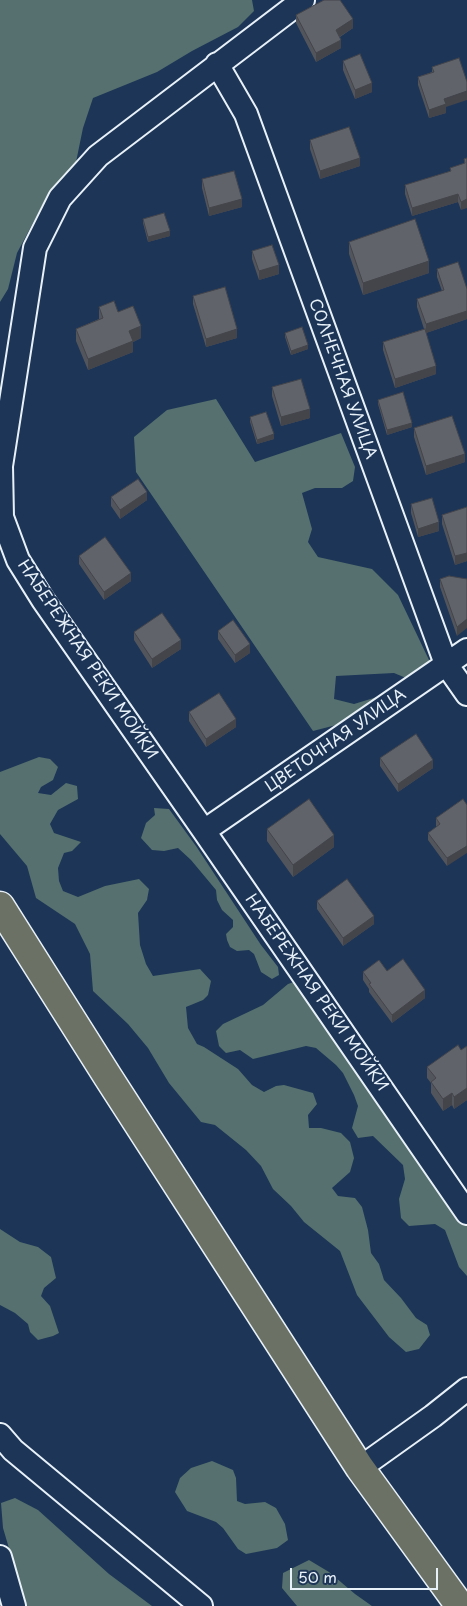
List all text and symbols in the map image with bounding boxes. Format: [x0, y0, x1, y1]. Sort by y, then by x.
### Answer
street label: СОЛНЕЧНАЯ УЛИЦА [304, 296, 380, 462]
street label: НАБЕРЕЖНАЯ РЕКИ МОЙКИ [13, 557, 161, 763]
street label: ЦВЕТОЧНАЯ УЛИЦА [262, 685, 410, 797]
street label: НАБЕРЕЖНАЯ РЕКИ МОЙКИ [240, 891, 392, 1095]
scale bar [292, 1558, 440, 1590]
text: 50 m [298, 1565, 337, 1588]

